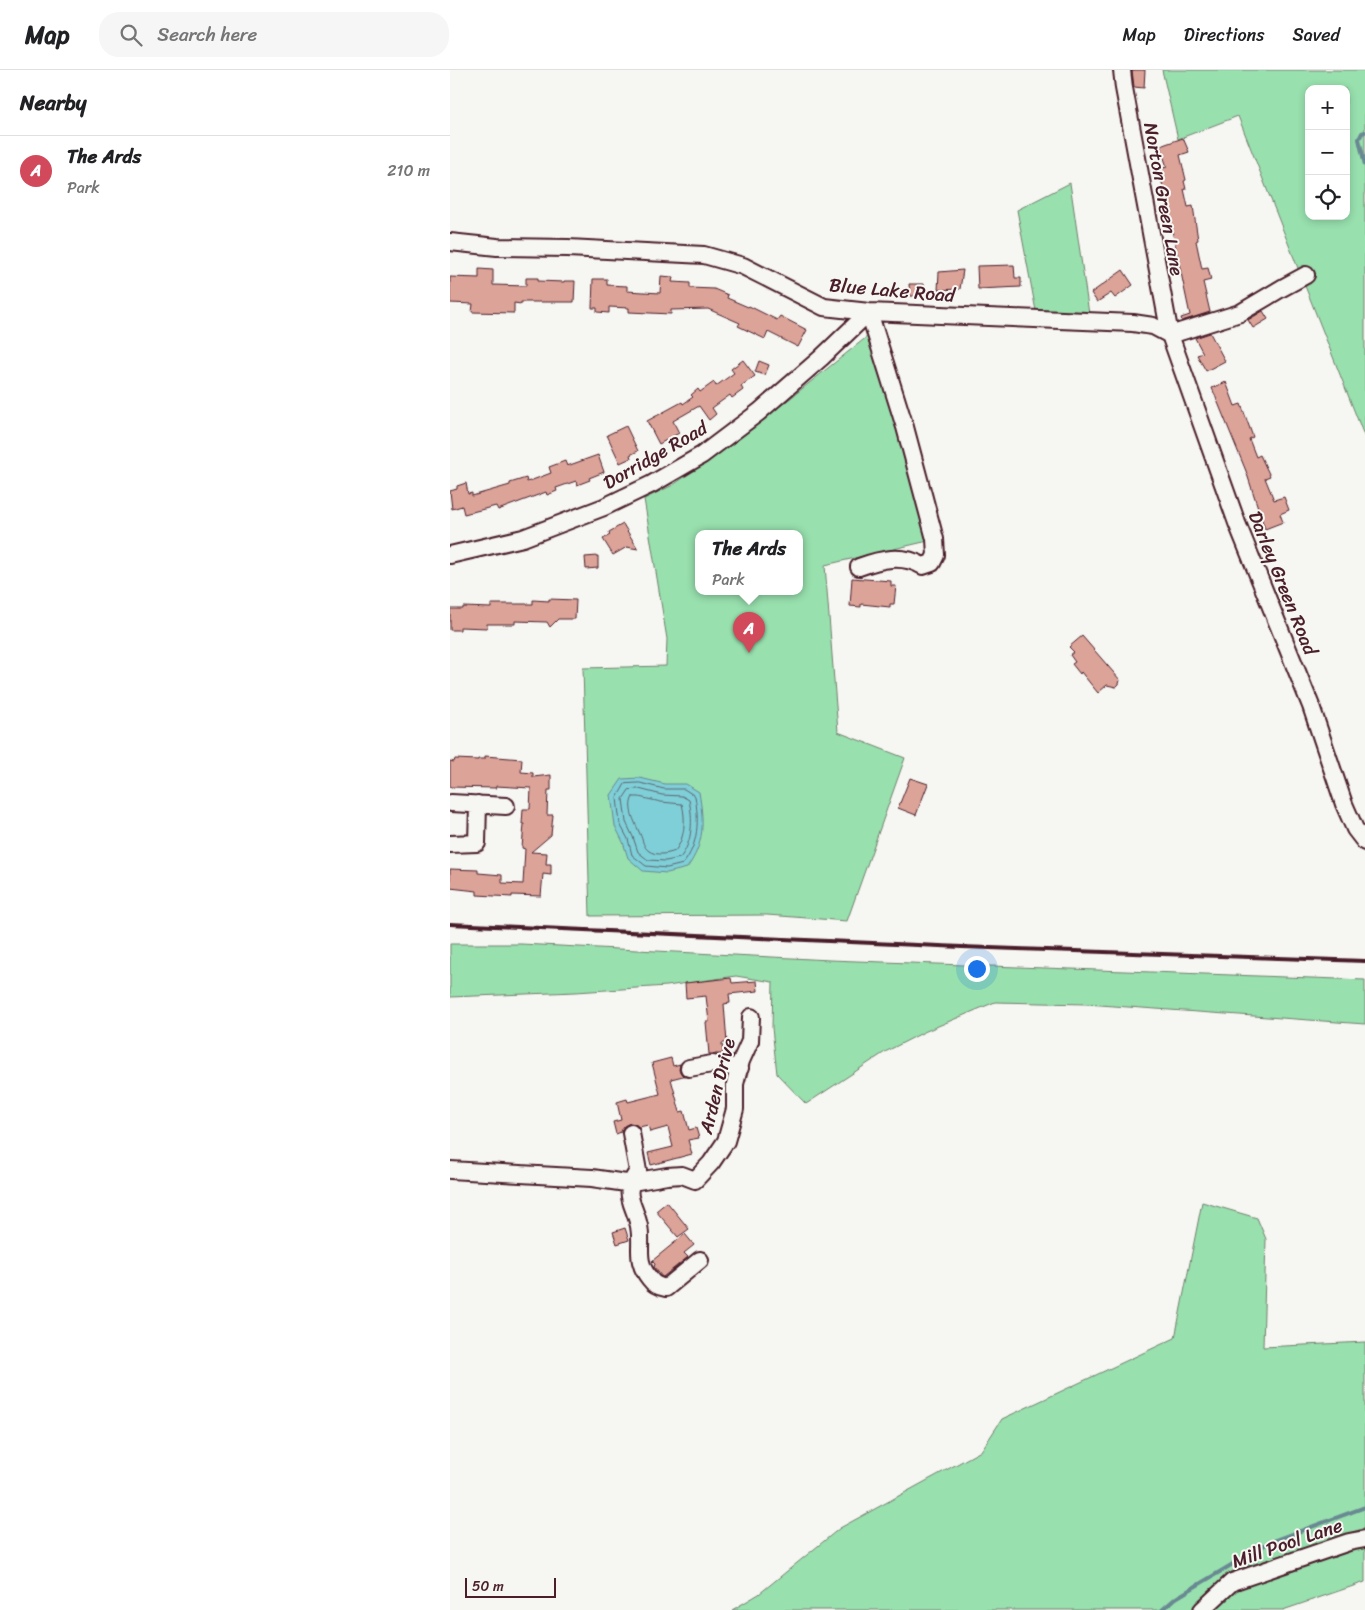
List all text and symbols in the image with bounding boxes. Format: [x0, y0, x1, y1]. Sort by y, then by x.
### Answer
search box [99, 12, 449, 57]
text: Map [25, 14, 69, 56]
text: Search here [157, 18, 257, 51]
text: Map [1123, 19, 1156, 51]
text: Directions [1184, 19, 1265, 51]
text: Saved [1293, 19, 1340, 51]
icon: search [117, 21, 145, 49]
text: Nearby [20, 84, 86, 122]
map controls [1305, 85, 1350, 220]
button: + [1305, 85, 1350, 130]
street label: Norton Green Lane [1134, 120, 1194, 278]
button: − [1305, 130, 1350, 175]
text: The Ards [67, 140, 141, 173]
text: A [31, 156, 41, 185]
text: 210 m [387, 156, 430, 185]
text: Park [67, 173, 100, 202]
button: locate [1305, 175, 1350, 220]
street label: Blue Lake Road [828, 268, 958, 312]
street label: Dorridge Road [596, 411, 714, 498]
street label: Darley Green Road [1239, 506, 1328, 662]
popup [695, 530, 803, 595]
text: The Ards [712, 532, 786, 565]
text: Park [712, 565, 745, 594]
pin: A [733, 612, 765, 653]
your location [964, 956, 990, 982]
street label: Arden Drive [689, 1035, 745, 1138]
street label: Mill Pool Lane [1227, 1509, 1347, 1577]
text: 50 m [472, 1574, 504, 1599]
scale bar [465, 1575, 556, 1598]

